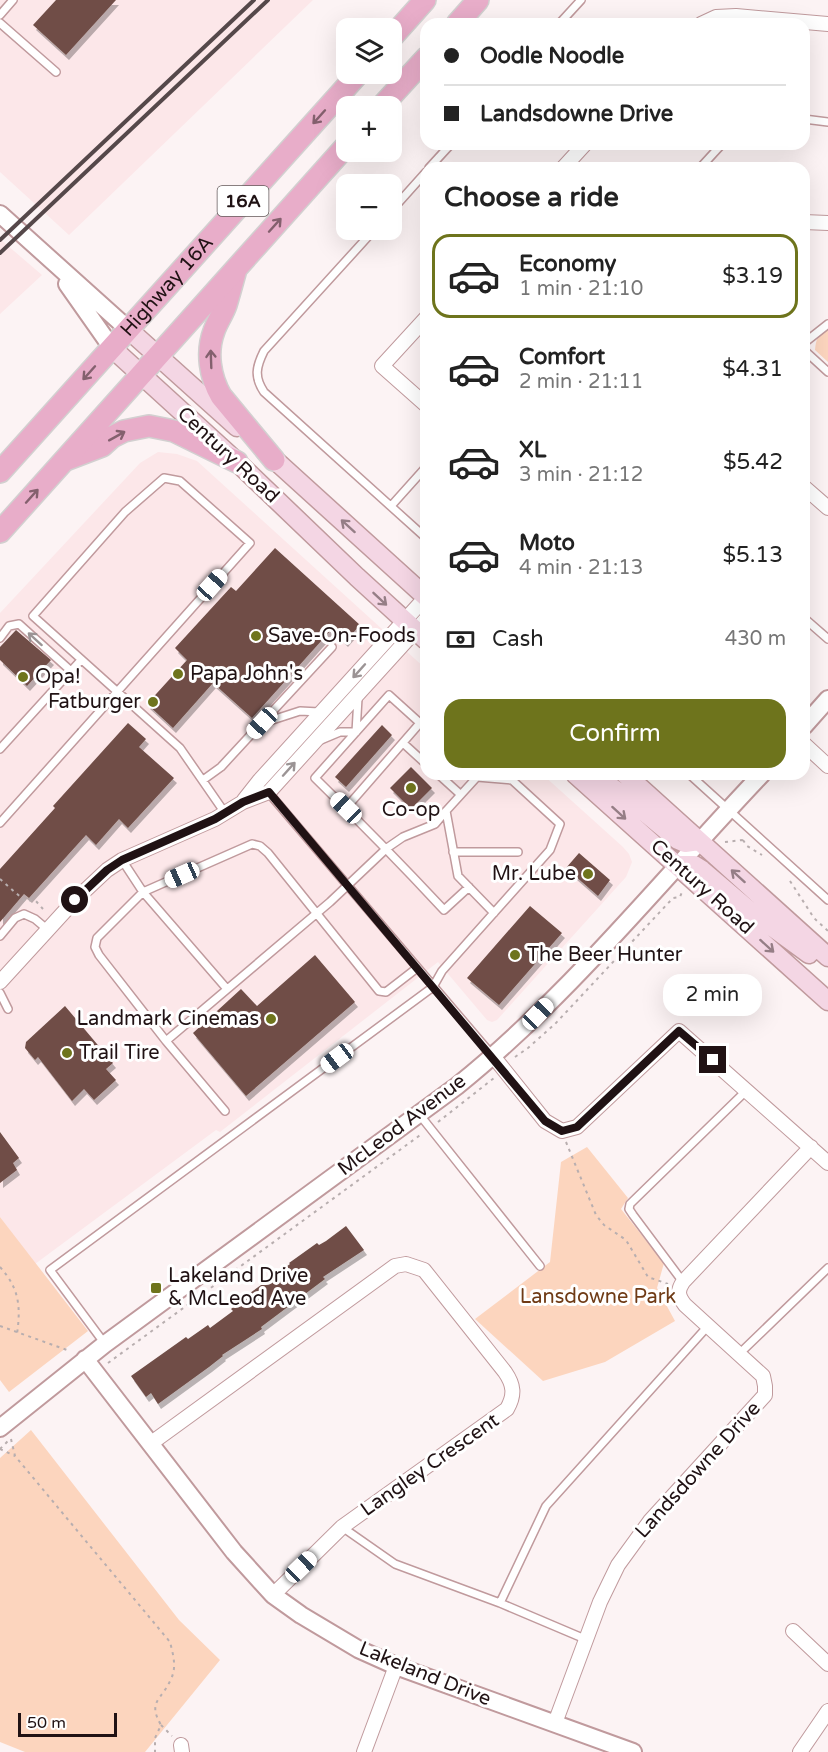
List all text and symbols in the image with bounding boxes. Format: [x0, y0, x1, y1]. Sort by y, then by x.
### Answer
map controls [336, 18, 402, 240]
button: layers [336, 18, 402, 84]
text: Oodle Noodle [480, 43, 624, 69]
button: + [336, 96, 402, 162]
text: Landsdowne Drive [480, 101, 673, 127]
one-way arrow [312, 109, 326, 124]
button: − [336, 174, 402, 240]
text: Choose a ride [444, 181, 619, 214]
road number: 16A [218, 186, 268, 216]
one-way arrow [268, 218, 282, 233]
street label: Highway 16A [116, 231, 219, 341]
icon: car [447, 249, 501, 303]
text: Economy [519, 251, 616, 277]
text: $3.19 [722, 263, 783, 289]
text: 1 min · 21:10 [519, 277, 643, 301]
icon: car [447, 342, 501, 396]
text: Comfort [519, 344, 605, 370]
one-way arrow [205, 350, 216, 370]
text: $4.31 [722, 356, 783, 382]
one-way arrow [82, 365, 96, 380]
text: 2 min · 21:11 [519, 370, 643, 394]
street label: Century Road [172, 402, 284, 508]
one-way arrow [108, 430, 125, 442]
icon: car [447, 435, 501, 489]
text: XL [519, 437, 546, 463]
text: $5.42 [723, 449, 783, 475]
text: 3 min · 21:12 [519, 463, 643, 487]
one-way arrow [25, 489, 39, 504]
one-way arrow [340, 519, 355, 533]
icon: car [447, 528, 501, 582]
text: Moto [519, 530, 575, 556]
text: $5.13 [722, 542, 783, 568]
text: 4 min · 21:13 [519, 556, 643, 580]
car [193, 566, 231, 604]
one-way arrow [373, 592, 388, 606]
icon: cash [444, 623, 477, 656]
place label: Save-On-Foods [268, 624, 416, 648]
text: Cash [492, 626, 544, 652]
text: 430 m [725, 627, 786, 651]
marker: Save-On-Foods [249, 629, 263, 643]
one-way arrow [28, 632, 43, 646]
place label: Papa John's [190, 662, 303, 686]
one-way arrow [352, 664, 366, 679]
place label: Opa! [35, 665, 81, 689]
marker: Papa John's [171, 667, 185, 681]
marker: Opa! [16, 670, 30, 684]
place label: Fatburger [48, 690, 141, 714]
marker: Fatburger [146, 695, 160, 709]
button: Confirm [444, 699, 786, 768]
car [243, 704, 281, 742]
one-way arrow [282, 762, 296, 777]
marker: Co-op [404, 781, 418, 795]
car [327, 789, 365, 827]
place label: Co-op [382, 798, 440, 822]
one-way arrow [611, 806, 626, 820]
street label: Century Road [645, 834, 759, 940]
car [162, 859, 202, 891]
place label: Mr. Lube [492, 862, 576, 886]
marker: Mr. Lube [581, 867, 595, 881]
one-way arrow [731, 869, 746, 883]
route start [61, 886, 88, 913]
one-way arrow [759, 939, 774, 953]
place label: The Beer Hunter [527, 943, 683, 967]
marker: The Beer Hunter [508, 948, 522, 962]
callout: 2 min [664, 973, 762, 1015]
text: 2 min [686, 983, 739, 1007]
car [519, 995, 557, 1033]
place label: Landmark Cinemas [77, 1007, 259, 1031]
marker: Landmark Cinemas [264, 1012, 278, 1026]
car [317, 1040, 357, 1076]
place label: Trail Tire [79, 1041, 160, 1065]
marker: Trail Tire [60, 1046, 74, 1060]
route end [699, 1046, 726, 1073]
street label: McLeod Avenue [333, 1069, 471, 1181]
place label: Lakeland Drive & McLeod Ave [168, 1264, 308, 1311]
marker: Lakeland Drive & McLeod Ave [149, 1281, 163, 1295]
park label: Lansdowne Park [520, 1285, 676, 1309]
street label: Landsdowne Drive [630, 1397, 766, 1543]
street label: Langley Crescent [356, 1408, 504, 1522]
car [282, 1548, 320, 1586]
street label: Lakeland Drive [355, 1637, 495, 1711]
scale bar [18, 1710, 117, 1738]
text: 50 m [27, 1713, 66, 1733]

